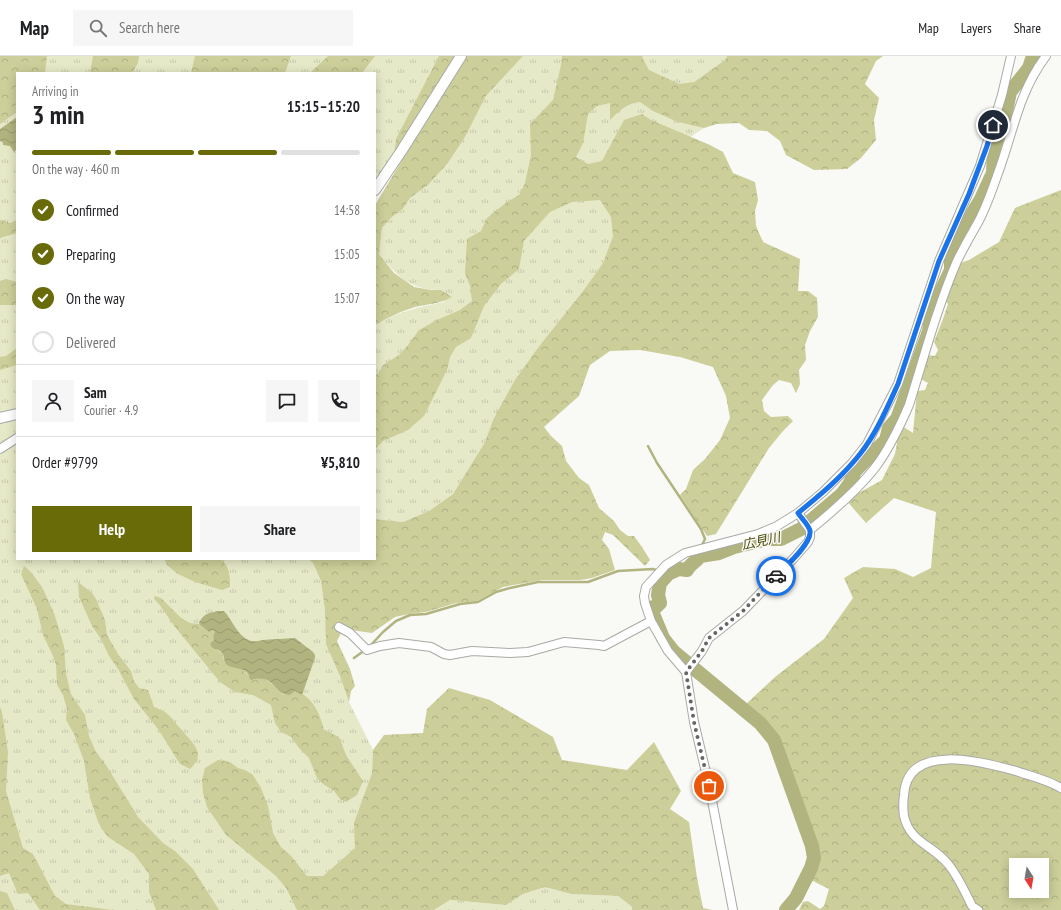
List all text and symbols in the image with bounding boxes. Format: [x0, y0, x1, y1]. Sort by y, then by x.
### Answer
search box [73, 10, 353, 46]
text: Map [20, 16, 49, 40]
icon: search [87, 17, 109, 39]
text: Search here [119, 18, 180, 37]
text: Map [918, 19, 939, 37]
text: Layers [961, 19, 992, 37]
text: Share [1014, 19, 1041, 37]
text: Arriving in [32, 83, 79, 100]
text: 15:15–15:20 [287, 97, 360, 116]
text: 3 min [32, 98, 85, 131]
pin [976, 108, 1010, 142]
icon: home [982, 114, 1004, 136]
text: On the way · 460 m [32, 161, 119, 178]
icon: check [32, 199, 54, 221]
text: Confirmed [66, 201, 119, 220]
text: 14:58 [334, 202, 360, 219]
icon: check [32, 243, 54, 265]
text: Preparing [66, 245, 116, 264]
text: 15:05 [334, 246, 360, 263]
icon: check [32, 287, 54, 309]
text: On the way [66, 289, 125, 308]
text: 15:07 [334, 290, 360, 307]
text: Delivered [66, 333, 116, 352]
button: person [32, 380, 74, 422]
button: chat [266, 380, 308, 422]
button: phone [318, 380, 360, 422]
text: Sam [84, 383, 107, 402]
text: Courier · 4.9 [84, 402, 138, 419]
text: Order #9799 [32, 453, 98, 472]
text: ¥5,810 [321, 453, 360, 472]
button: Help [32, 506, 192, 552]
button: Share [200, 506, 360, 552]
water label: 広見川 [740, 528, 784, 553]
courier [756, 556, 796, 596]
icon: car [765, 565, 787, 587]
pin [692, 769, 726, 803]
icon: bag [698, 775, 720, 797]
north arrow [1009, 858, 1049, 898]
map controls [1009, 858, 1049, 898]

